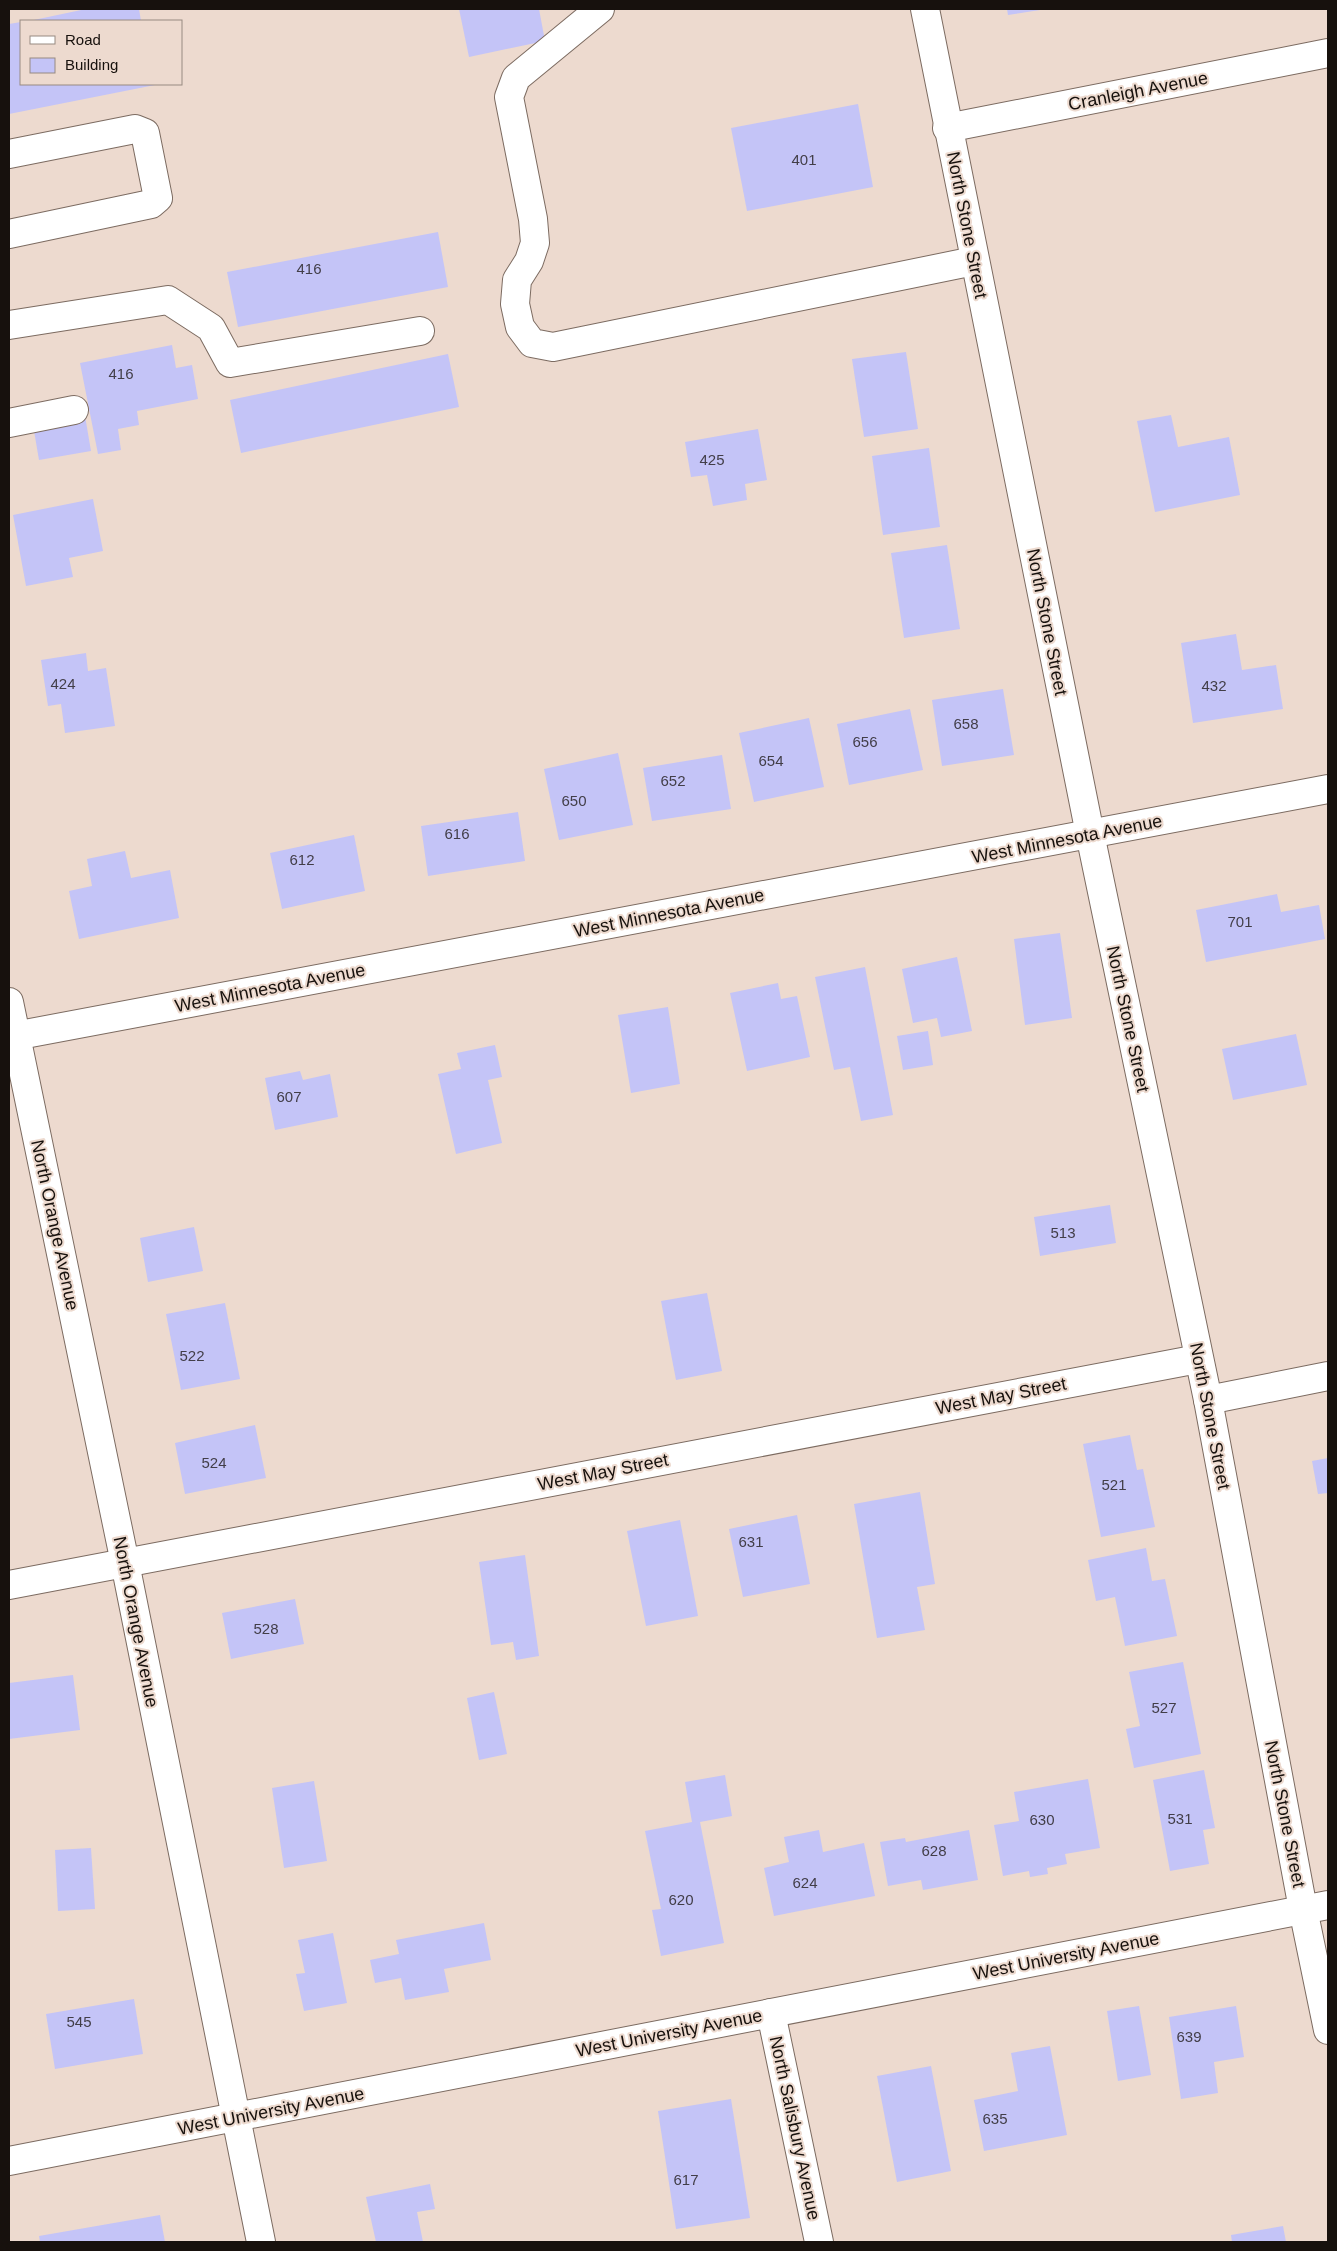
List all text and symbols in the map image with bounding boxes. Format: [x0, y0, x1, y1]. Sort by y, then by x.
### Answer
legend [20, 20, 182, 85]
text: Road [65, 31, 101, 48]
text: Building [65, 56, 118, 73]
street label: Cranleigh Avenue [1067, 68, 1209, 114]
street label: North Stone Street [943, 150, 991, 300]
house number: 401 [791, 151, 817, 168]
house number: 416 [296, 260, 322, 277]
house number: 416 [108, 365, 134, 382]
house number: 425 [699, 451, 725, 468]
street label: North Stone Street [1023, 547, 1071, 697]
house number: 424 [50, 675, 76, 692]
house number: 432 [1201, 677, 1227, 694]
house number: 658 [953, 715, 979, 732]
house number: 656 [852, 733, 878, 750]
house number: 654 [758, 752, 784, 769]
house number: 652 [660, 772, 686, 789]
house number: 650 [561, 792, 587, 809]
street label: West Minnesota Avenue [970, 811, 1164, 867]
house number: 616 [444, 825, 470, 842]
house number: 612 [289, 851, 315, 868]
street label: West Minnesota Avenue [572, 885, 766, 941]
house number: 701 [1227, 913, 1253, 930]
street label: North Stone Street [1103, 944, 1153, 1094]
street label: West Minnesota Avenue [173, 960, 367, 1016]
house number: 607 [276, 1088, 302, 1105]
street label: North Orange Avenue [27, 1138, 83, 1312]
house number: 513 [1050, 1224, 1076, 1241]
street label: North Stone Street [1186, 1341, 1234, 1491]
house number: 522 [179, 1347, 205, 1364]
street label: West May Street [934, 1374, 1068, 1418]
street label: West May Street [536, 1450, 670, 1494]
house number: 524 [201, 1454, 227, 1471]
house number: 521 [1101, 1476, 1127, 1493]
house number: 631 [738, 1533, 764, 1550]
street label: North Orange Avenue [110, 1535, 162, 1709]
house number: 528 [253, 1620, 279, 1637]
house number: 527 [1151, 1699, 1177, 1716]
street label: North Stone Street [1261, 1739, 1309, 1889]
house number: 531 [1167, 1810, 1193, 1827]
house number: 630 [1029, 1811, 1055, 1828]
house number: 628 [921, 1842, 947, 1859]
house number: 624 [792, 1874, 818, 1891]
house number: 620 [668, 1891, 694, 1908]
street label: West University Avenue [971, 1928, 1161, 1984]
street label: West University Avenue [574, 2005, 764, 2061]
house number: 545 [66, 2013, 92, 2030]
house number: 639 [1176, 2028, 1202, 2045]
street label: North Salisbury Avenue [766, 2034, 824, 2222]
street label: West University Avenue [176, 2083, 366, 2139]
house number: 635 [982, 2110, 1008, 2127]
house number: 617 [673, 2171, 699, 2188]

